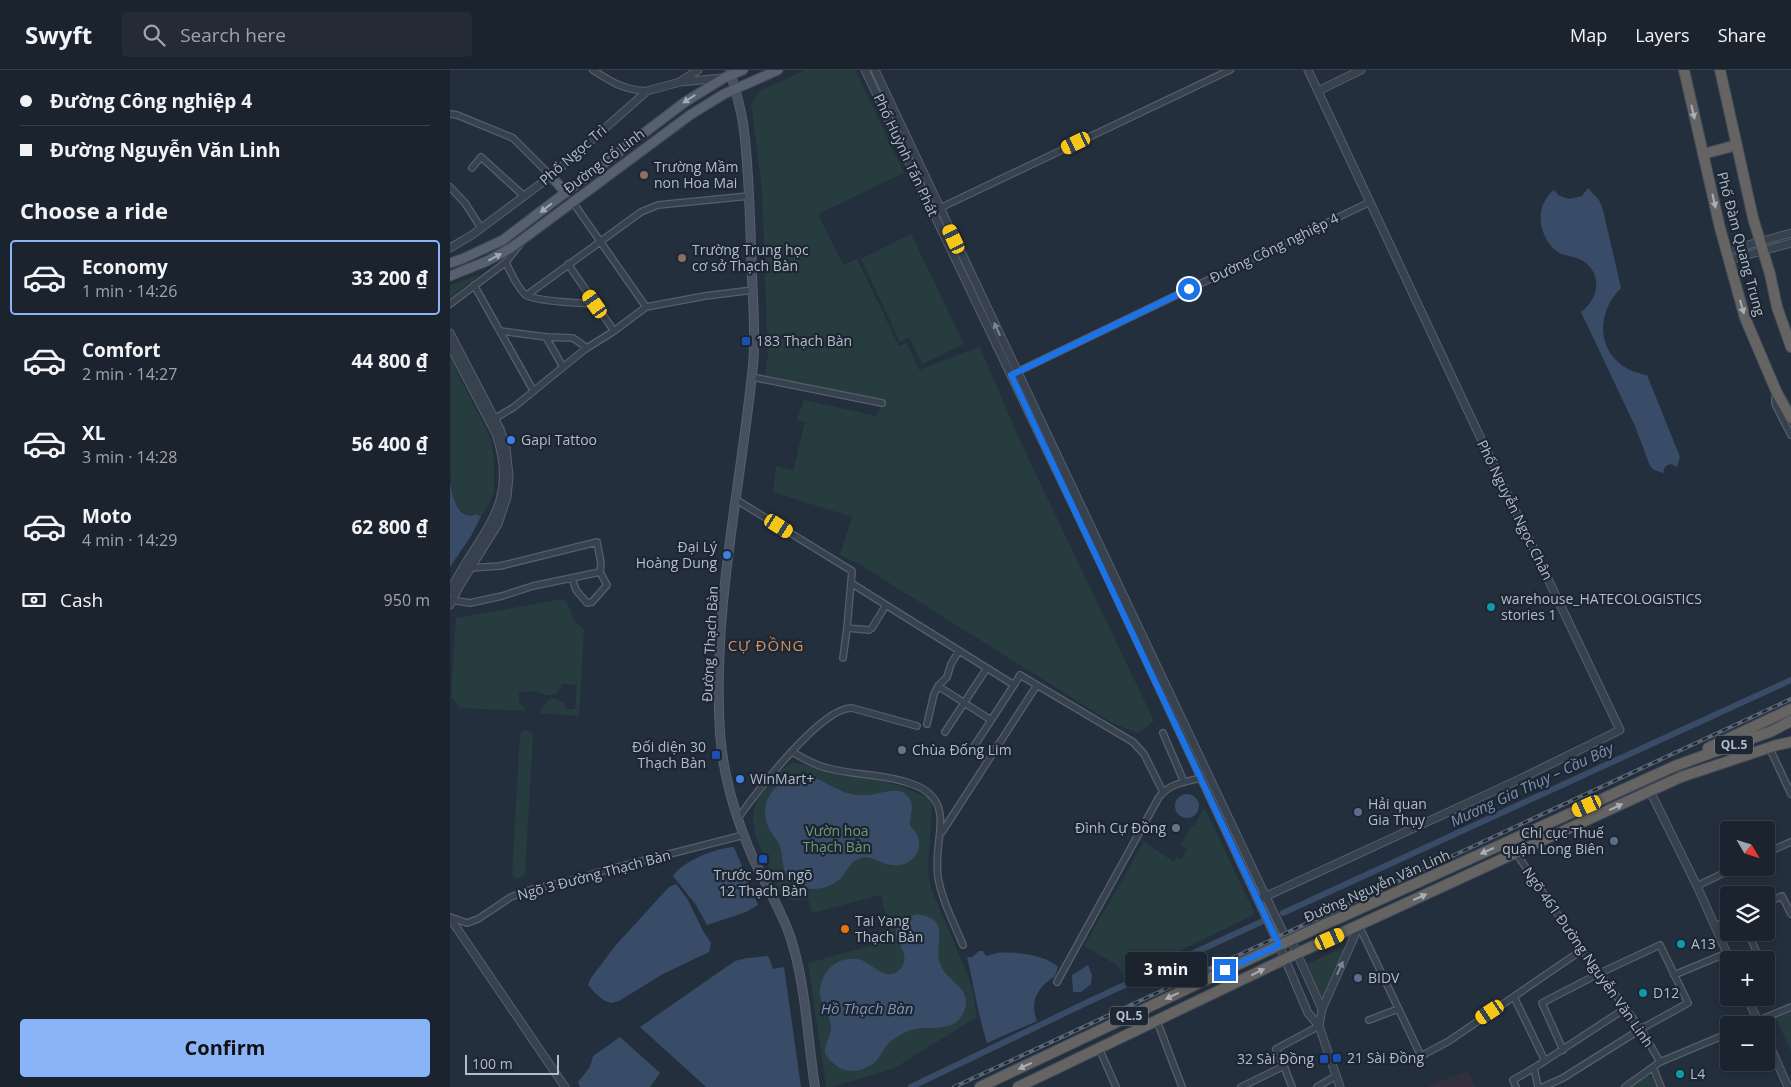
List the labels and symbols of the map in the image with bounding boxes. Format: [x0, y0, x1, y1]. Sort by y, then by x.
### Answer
street label: Phố Huỳnh Tấn Phát [870, 90, 943, 219]
one-way arrow [683, 95, 696, 104]
one-way arrow [1689, 104, 1697, 119]
street label: Phố Ngọc Trì [535, 120, 610, 189]
street label: Đường Cổ Linh [559, 124, 648, 197]
car [1059, 130, 1092, 156]
place label: Trường Mầm non Hoa Mai [654, 157, 738, 192]
marker: Trường Mầm non Hoa Mai [638, 169, 650, 181]
street label: Phố Đàm Quang Trung [1713, 170, 1770, 319]
one-way arrow [1710, 194, 1718, 210]
one-way arrow [540, 203, 553, 214]
street label: Đường Công nghiệp 4 [1206, 208, 1341, 287]
car [940, 222, 967, 256]
place label: Trường Trung học cơ sở Thạch Bàn [692, 240, 809, 275]
marker: Trường Trung học cơ sở Thạch Bàn [676, 252, 688, 264]
one-way arrow [487, 253, 502, 261]
route start [1178, 278, 1200, 300]
car [580, 287, 609, 321]
one-way arrow [1739, 299, 1747, 314]
one-way arrow [993, 322, 1001, 336]
place label: 183 Thạch Bàn [756, 331, 852, 350]
marker: 183 Thạch Bàn [740, 335, 752, 347]
place label: Gapi Tattoo [521, 430, 597, 449]
marker: Gapi Tattoo [505, 434, 517, 446]
street label: Phố Nguyễn Ngọc Chân [1473, 437, 1558, 583]
car [762, 512, 795, 540]
place label: Đại Lý Hoàng Dung [636, 537, 718, 572]
marker: Đại Lý Hoàng Dung [721, 549, 733, 561]
street label: Đường Thạch Bàn [697, 585, 722, 703]
place label: warehouse_HATECOLOGISTICS stories 1 [1501, 589, 1702, 624]
marker: warehouse_HATECOLOGISTICS stories 1 [1485, 601, 1497, 613]
district label: CỰ ĐỒNG [728, 635, 804, 655]
road number: QL.5 [1715, 736, 1753, 754]
place label: Đối diện 30 Thạch Bàn [632, 737, 706, 772]
water label: Mương Gia Thụy – Cầu Bây [1447, 737, 1617, 831]
place label: Chùa Đống Lim [912, 740, 1012, 759]
marker: Chùa Đống Lim [896, 744, 908, 756]
marker: Đối diện 30 Thạch Bàn [710, 749, 722, 761]
place label: WinMart+ [750, 769, 814, 788]
marker: WinMart+ [734, 773, 746, 785]
car [1570, 793, 1603, 819]
place label: Hải quan Gia Thụy [1368, 794, 1427, 829]
one-way arrow [1609, 802, 1623, 810]
marker: Hải quan Gia Thụy [1352, 806, 1364, 818]
place label: Đình Cự Đồng [1075, 818, 1166, 837]
park label: Vườn hoa Thạch Bàn [803, 821, 871, 856]
north arrow [1720, 821, 1775, 876]
marker: Đình Cự Đồng [1170, 822, 1182, 834]
place label: Chi cục Thuế quận Long Biên [1502, 823, 1604, 858]
marker: Chi cục Thuế quận Long Biên [1608, 835, 1620, 847]
street label: Ngõ 3 Đường Thạch Bàn [515, 845, 673, 904]
street label: Đường Nguyễn Văn Linh [1301, 845, 1453, 926]
one-way arrow [1480, 848, 1494, 856]
marker: Trước 50m ngõ 12 Thạch Bàn [757, 853, 769, 865]
street label: Ngõ 461 Đường Nguyễn Văn Linh [1519, 863, 1658, 1051]
place label: Trước 50m ngõ 12 Thạch Bàn [714, 865, 812, 900]
one-way arrow [1413, 892, 1427, 900]
place label: Tai Yang Thạch Bàn [855, 911, 923, 946]
marker: Tai Yang Thạch Bàn [839, 923, 851, 935]
car [1313, 926, 1346, 952]
place label: A13 [1691, 934, 1716, 953]
marker: A13 [1675, 938, 1687, 950]
callout: 3 min [1125, 952, 1208, 988]
route end [1214, 959, 1236, 981]
one-way arrow [1337, 961, 1345, 975]
one-way arrow [1251, 968, 1265, 976]
place label: BIDV [1368, 968, 1400, 987]
marker: BIDV [1352, 972, 1364, 984]
place label: D12 [1653, 983, 1679, 1002]
marker: D12 [1637, 987, 1649, 999]
one-way arrow [1165, 992, 1179, 1000]
car [1473, 997, 1506, 1027]
water label: Hồ Thạch Bàn [821, 998, 913, 1018]
road number: QL.5 [1110, 1006, 1148, 1026]
place label: 21 Sài Đồng [1347, 1048, 1424, 1067]
place label: 32 Sài Đồng [1237, 1049, 1314, 1068]
scale bar [465, 1052, 559, 1075]
marker: 21 Sài Đồng [1331, 1052, 1343, 1064]
marker: 32 Sài Đồng [1318, 1053, 1330, 1065]
one-way arrow [1018, 1062, 1032, 1070]
place label: L4 [1690, 1064, 1705, 1083]
marker: L4 [1674, 1068, 1686, 1080]

